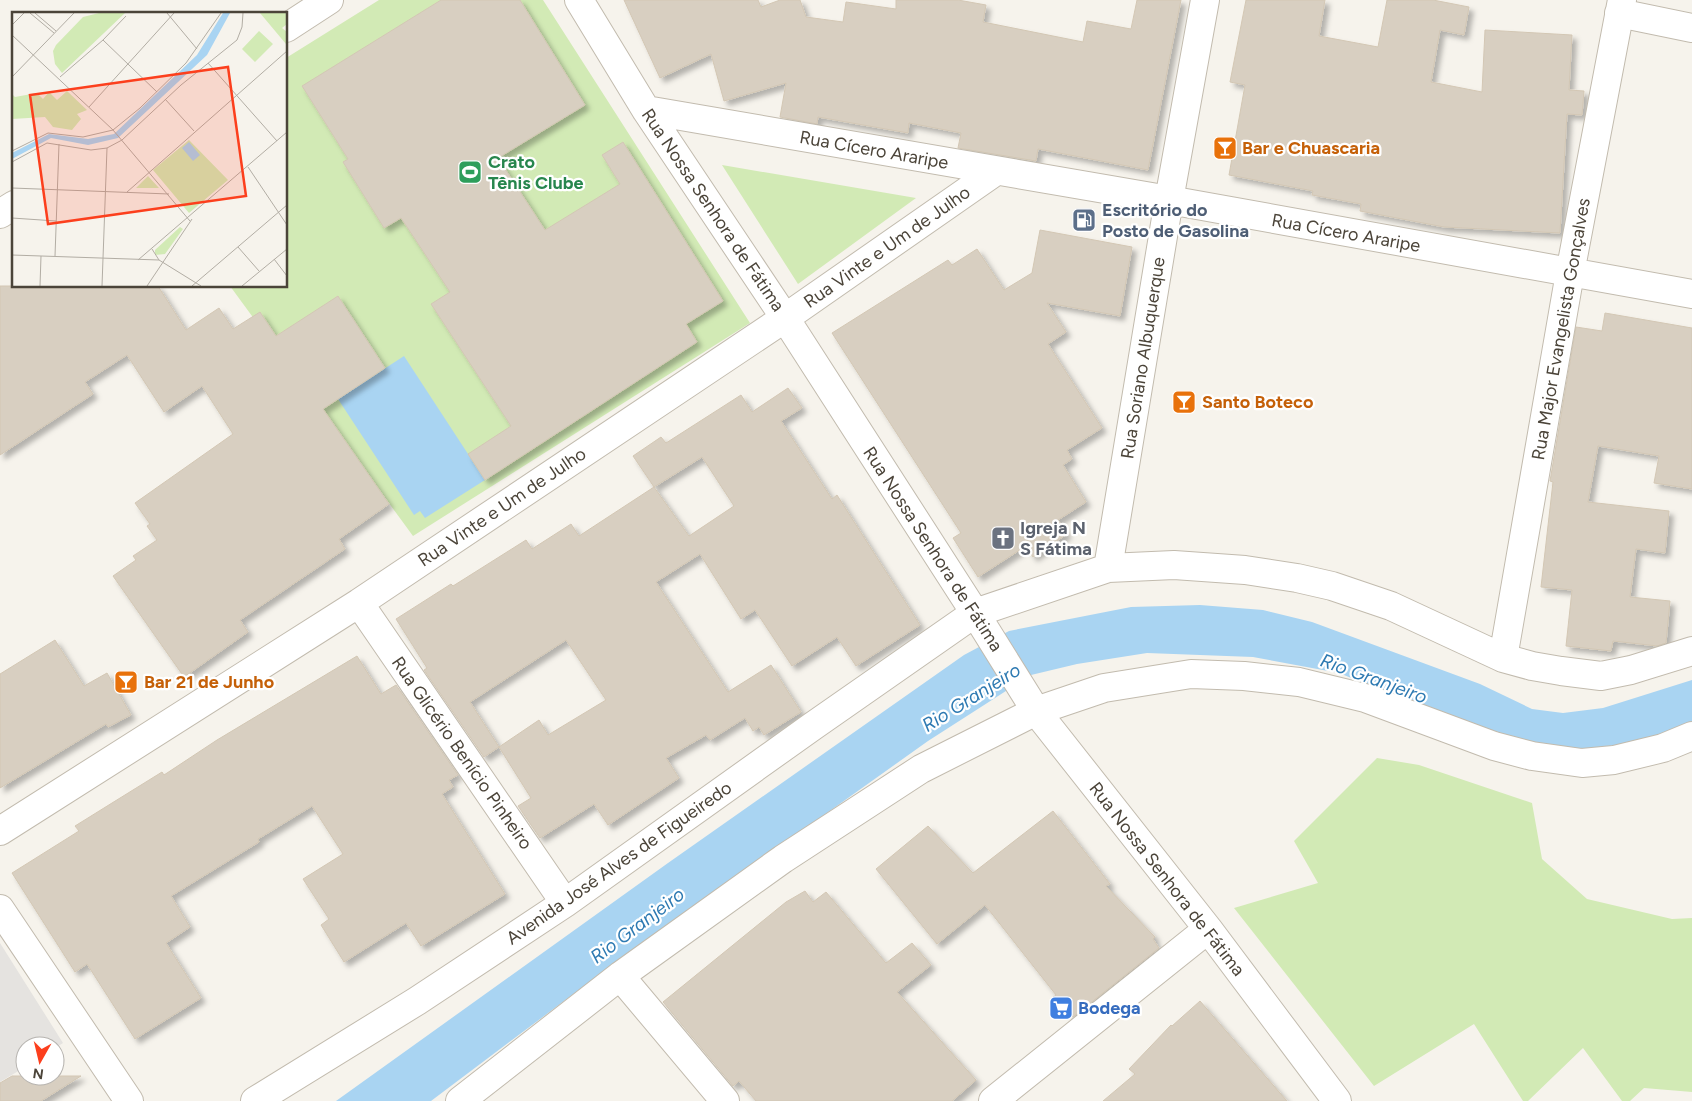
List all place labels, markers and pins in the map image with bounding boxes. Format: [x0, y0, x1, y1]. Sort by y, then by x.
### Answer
bar icon: Bar e Chuascaria [1212, 135, 1238, 161]
place label: Bar e Chuascaria [1242, 137, 1380, 159]
place label: Crato Tênis Clube [488, 151, 583, 194]
sports icon: Crato Tênis Clube [457, 159, 483, 185]
place label: Escritório do Posto de Gasolina [1102, 199, 1249, 242]
fuel station icon: Escritório do Posto de Gasolina [1071, 207, 1097, 233]
bar icon: Santo Boteco [1171, 389, 1197, 415]
place label: Santo Boteco [1202, 391, 1313, 413]
place label: Igreja N S Fátima [1020, 517, 1092, 560]
church icon: Igreja N S Fátima [990, 525, 1016, 551]
bar icon: Bar 21 de Junho [113, 669, 139, 695]
place label: Bar 21 de Junho [144, 671, 274, 693]
supermarket icon: Bodega [1048, 995, 1074, 1021]
place label: Bodega [1078, 997, 1141, 1019]

